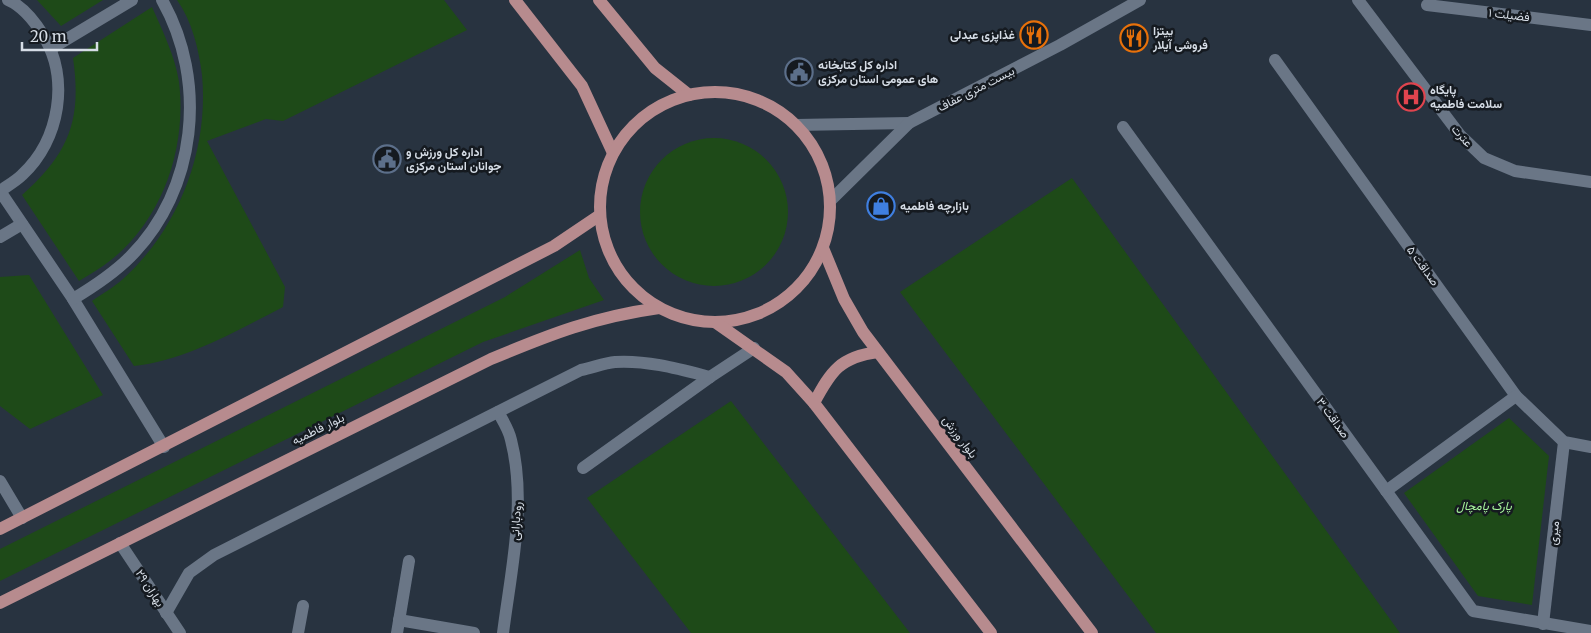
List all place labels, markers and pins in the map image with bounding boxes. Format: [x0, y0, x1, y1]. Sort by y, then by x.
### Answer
restaurant icon: غذاپزی عبدلی [1019, 20, 1049, 50]
restaurant icon: پیتزا فروشی آیلار [1119, 23, 1149, 53]
place label: پیتزا فروشی آیلار [1152, 23, 1208, 53]
place label: غذاپزی عبدلی [950, 27, 1015, 43]
public building icon: اداره کل کتابخانه های عمومی استان مرکزی [784, 57, 814, 87]
place label: اداره کل کتابخانه های عمومی استان مرکزی [818, 57, 938, 87]
hospital icon: پایگاه سلامت فاطمیه [1396, 82, 1426, 112]
place label: پایگاه سلامت فاطمیه [1430, 82, 1502, 111]
public building icon: اداره کل ورزش و جوانان استان مرکزی [372, 144, 402, 174]
place label: اداره کل ورزش و جوانان استان مرکزی [406, 144, 502, 174]
shop icon: بازارچه فاطمیه [866, 191, 896, 221]
place label: بازارچه فاطمیه [900, 198, 969, 214]

